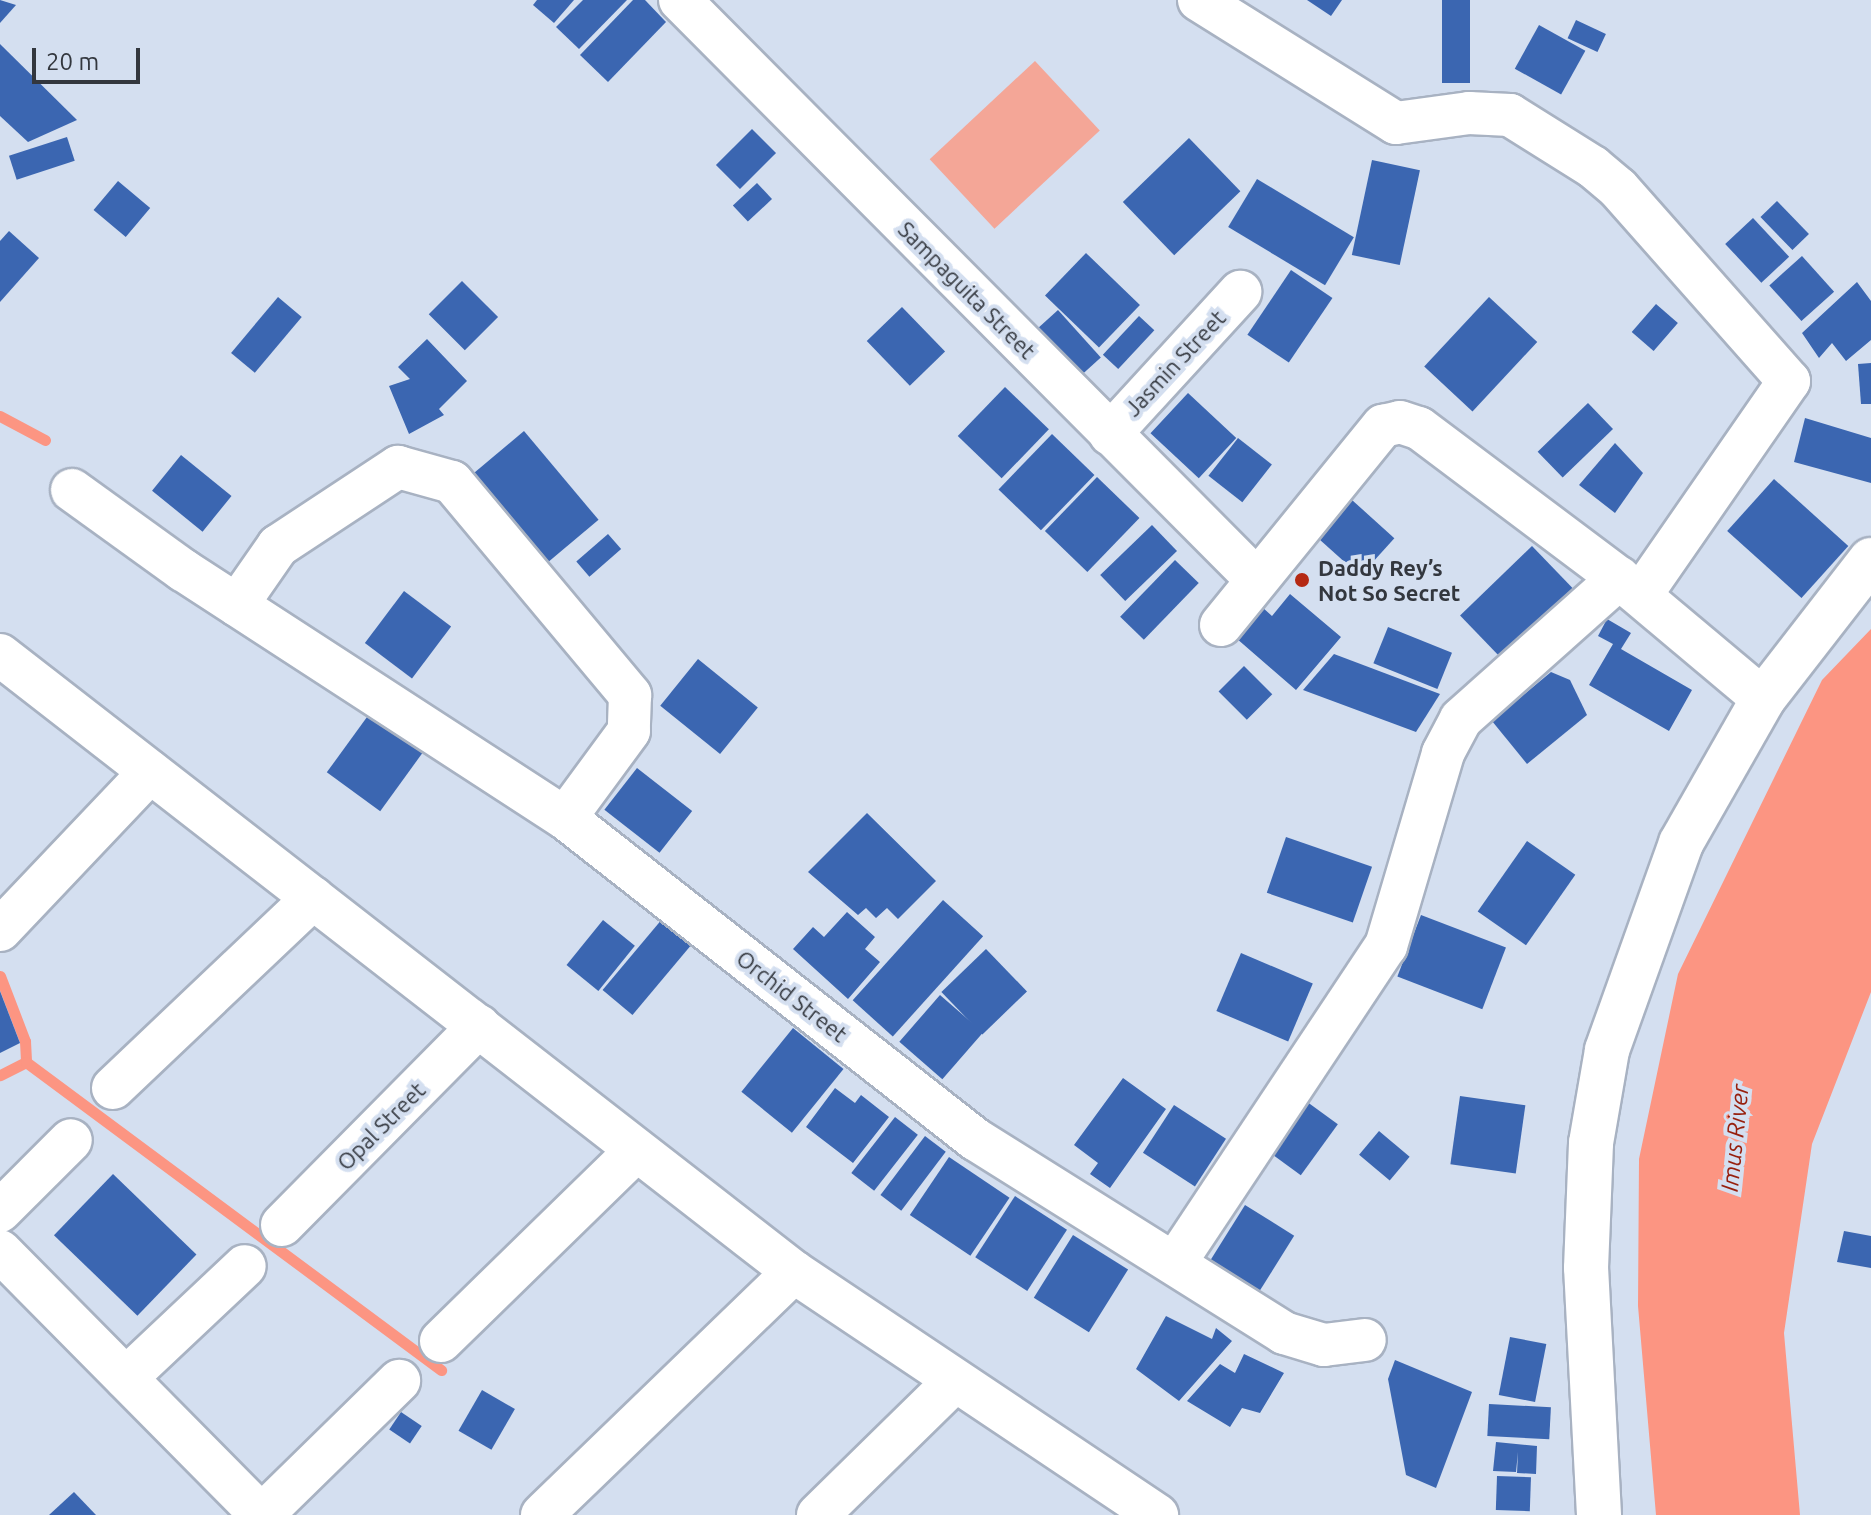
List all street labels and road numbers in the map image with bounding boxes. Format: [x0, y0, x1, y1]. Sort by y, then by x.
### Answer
street label: Sampaguita Street [893, 216, 1041, 364]
street label: Jasmin Street [1119, 305, 1231, 421]
street label: Orchid Street [732, 945, 852, 1047]
street label: Opal Street [332, 1077, 430, 1175]

